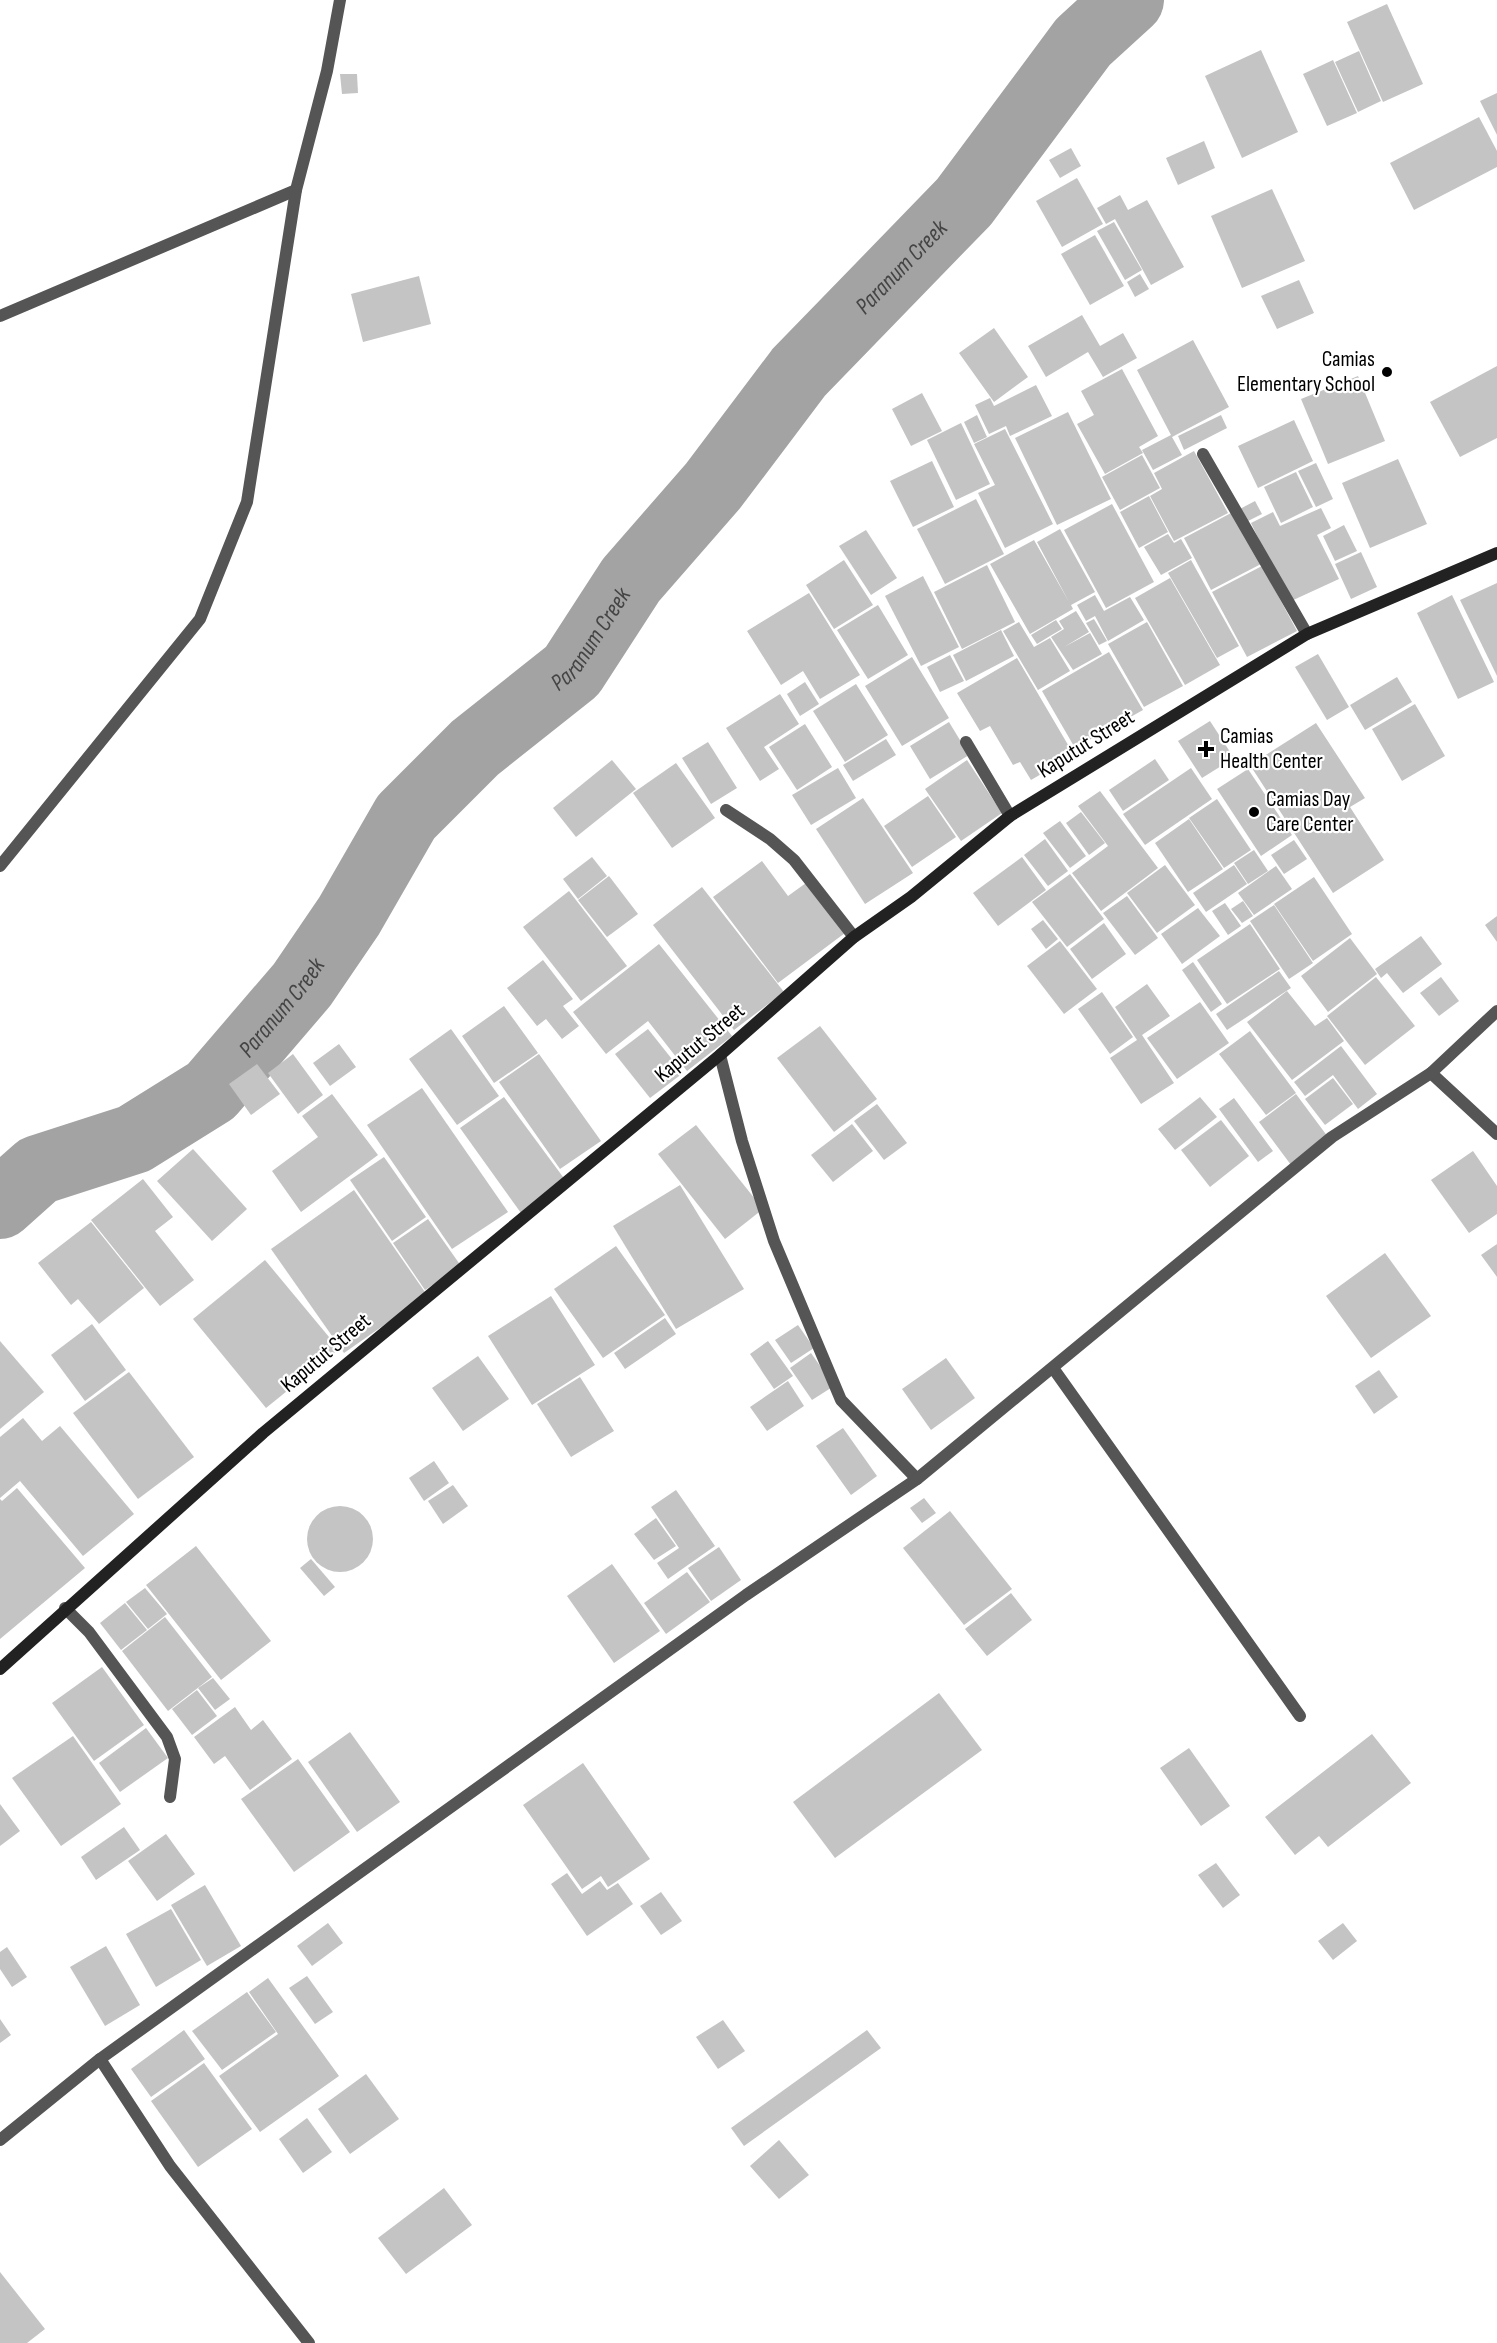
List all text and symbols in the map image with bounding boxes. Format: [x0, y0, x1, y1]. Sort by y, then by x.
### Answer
water label: Paranum Creek [849, 213, 954, 320]
place label: Camias Elementary School [1237, 346, 1375, 398]
marker: Camias Elementary School [1380, 365, 1394, 379]
water label: Paranum Creek [545, 581, 637, 697]
street label: Kaputut Street [1033, 703, 1140, 784]
place label: Camias Health Center [1220, 723, 1323, 775]
marker: Camias Health Center [1197, 740, 1215, 758]
place label: Camias Day Care Center [1266, 786, 1354, 838]
marker: Camias Day Care Center [1247, 805, 1261, 819]
water label: Paranum Creek [232, 951, 331, 1063]
street label: Kaputut Street [650, 997, 751, 1088]
street label: Kaputut Street [276, 1307, 377, 1398]

